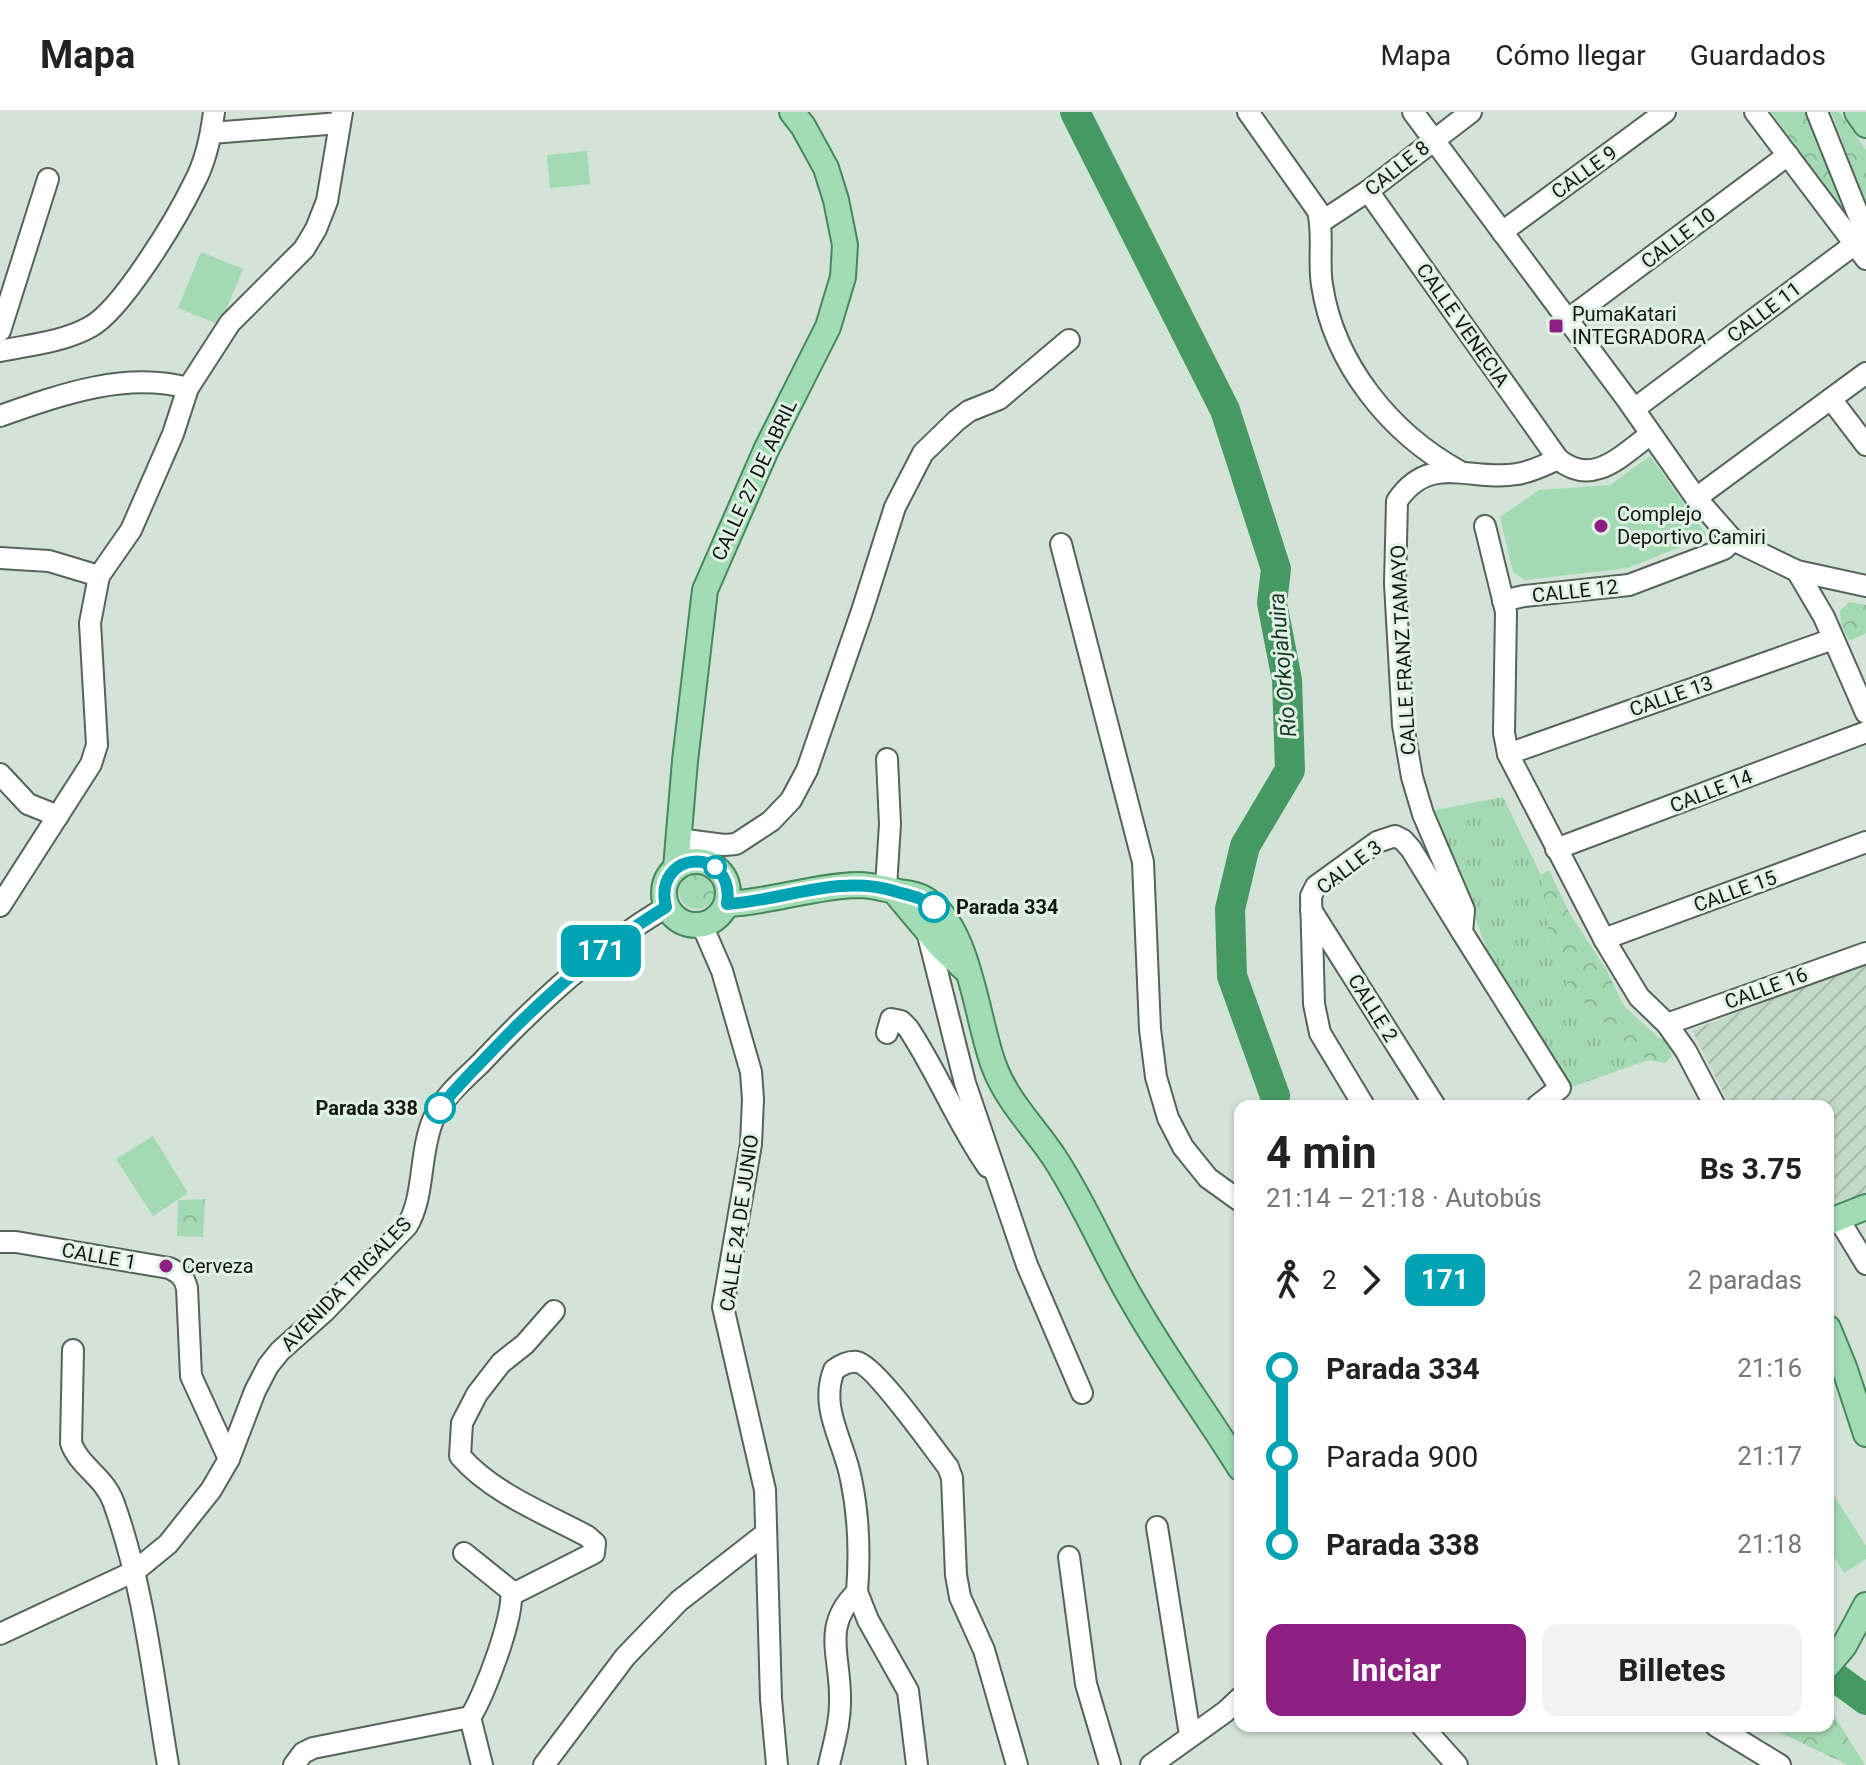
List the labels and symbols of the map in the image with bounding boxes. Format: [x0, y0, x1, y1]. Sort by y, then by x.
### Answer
street label: CALLE 8 [1360, 135, 1434, 201]
street label: CALLE 9 [1547, 140, 1621, 204]
street label: CALLE 10 [1636, 202, 1720, 274]
street label: CALLE VENECIA [1411, 259, 1515, 391]
street label: CALLE 11 [1722, 276, 1806, 348]
place label: PumaKatari INTEGRADORA [1572, 302, 1706, 349]
marker: PumaKatari INTEGRADORA [1547, 317, 1565, 335]
street label: CALLE 27 DE ABRIL [706, 395, 802, 564]
place label: Complejo Deportivo Camiri [1617, 502, 1766, 549]
marker: Complejo Deportivo Camiri [1592, 517, 1610, 535]
street label: CALLE FRANZ TAMAYO [1386, 544, 1420, 756]
street label: CALLE 12 [1531, 575, 1619, 607]
water label: Río Orkojahuira [1264, 592, 1301, 738]
street label: CALLE 13 [1626, 671, 1716, 721]
street label: CALLE 14 [1666, 764, 1756, 818]
street label: CALLE 3 [1312, 835, 1386, 899]
unlabelled marker [704, 856, 726, 878]
street label: CALLE 15 [1690, 865, 1780, 917]
marker: Parada 334 [919, 892, 949, 922]
place label: Parada 334 [956, 895, 1059, 919]
line badge: 171 [555, 925, 647, 977]
street label: CALLE 16 [1721, 962, 1811, 1014]
street label: CALLE 2 [1343, 970, 1403, 1046]
marker: Parada 338 [425, 1093, 455, 1123]
place label: Parada 338 [315, 1096, 418, 1120]
street label: CALLE 24 DE JUNIO [715, 1133, 763, 1313]
street label: AVENIDA TRIGALES [276, 1212, 416, 1356]
street label: CALLE 1 [60, 1238, 138, 1274]
place label: Cerveza [182, 1254, 254, 1278]
marker: Cerveza [157, 1257, 175, 1275]

